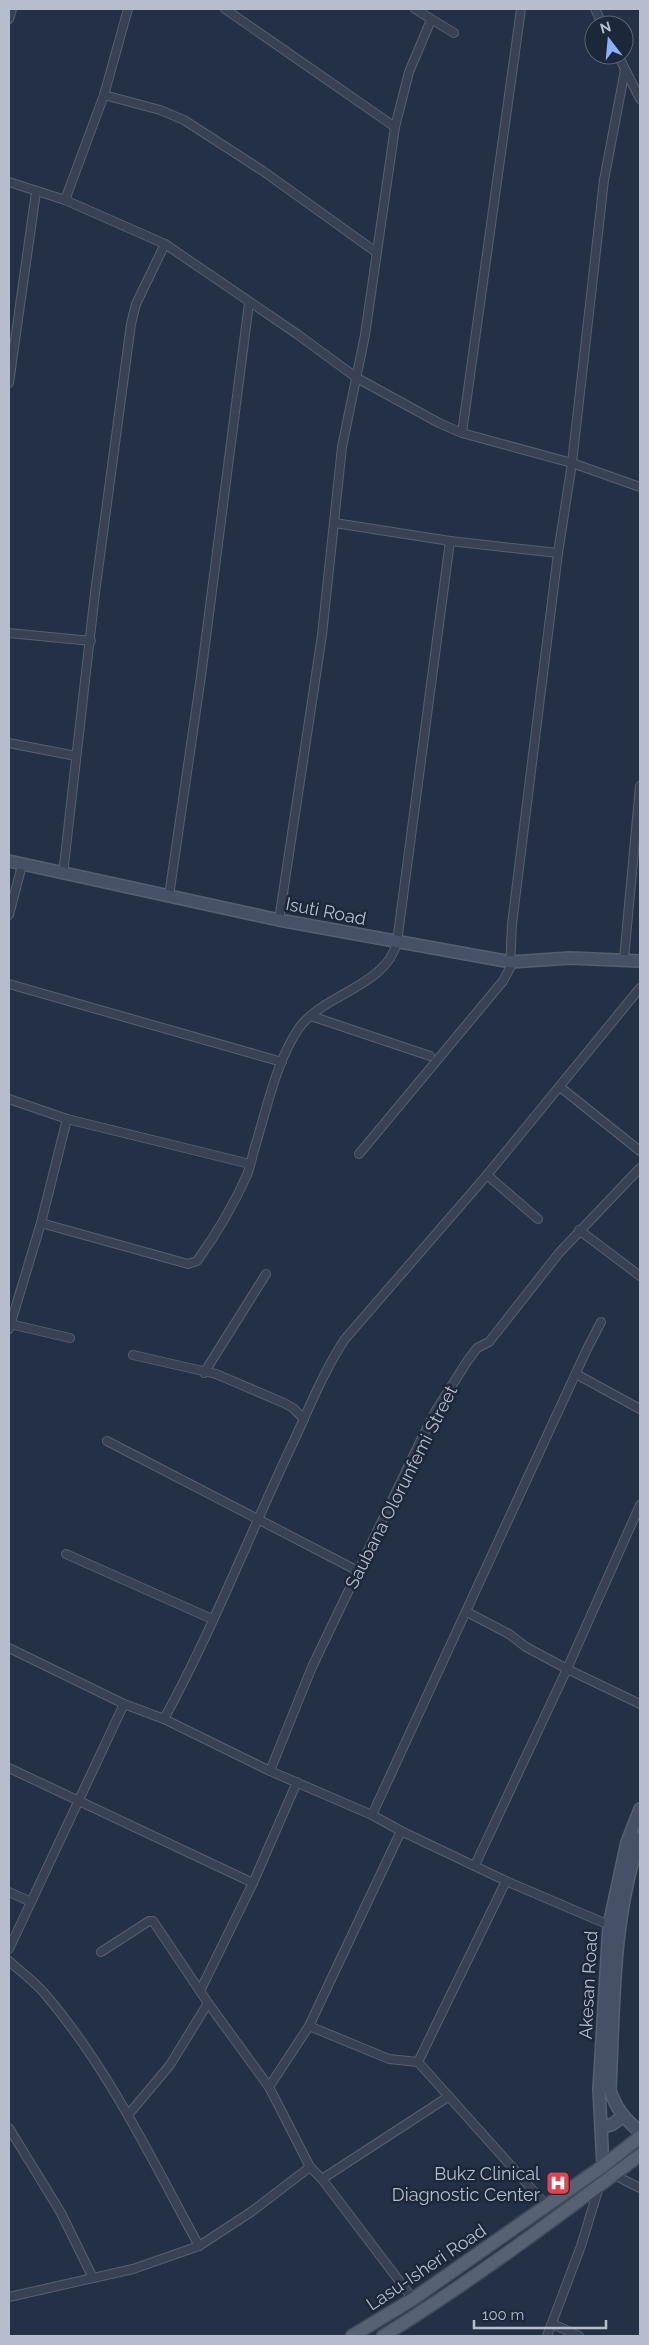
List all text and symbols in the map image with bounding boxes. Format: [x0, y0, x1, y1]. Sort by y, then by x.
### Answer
north arrow [584, 15, 634, 65]
text: N [598, 18, 613, 37]
street label: Isuti Road [284, 893, 368, 929]
street label: Saubana Olorunfemi Street [341, 1382, 461, 1592]
street label: Akesan Road [575, 1930, 601, 2040]
place label: Bukz Clinical Diagnostic Center [392, 2163, 541, 2205]
hospital icon: Bukz Clinical Diagnostic Center [545, 2170, 571, 2196]
street label: Lasu-Isheri Road [362, 2219, 490, 2315]
scale bar [474, 2298, 606, 2330]
text: 100 m [482, 2306, 524, 2324]

